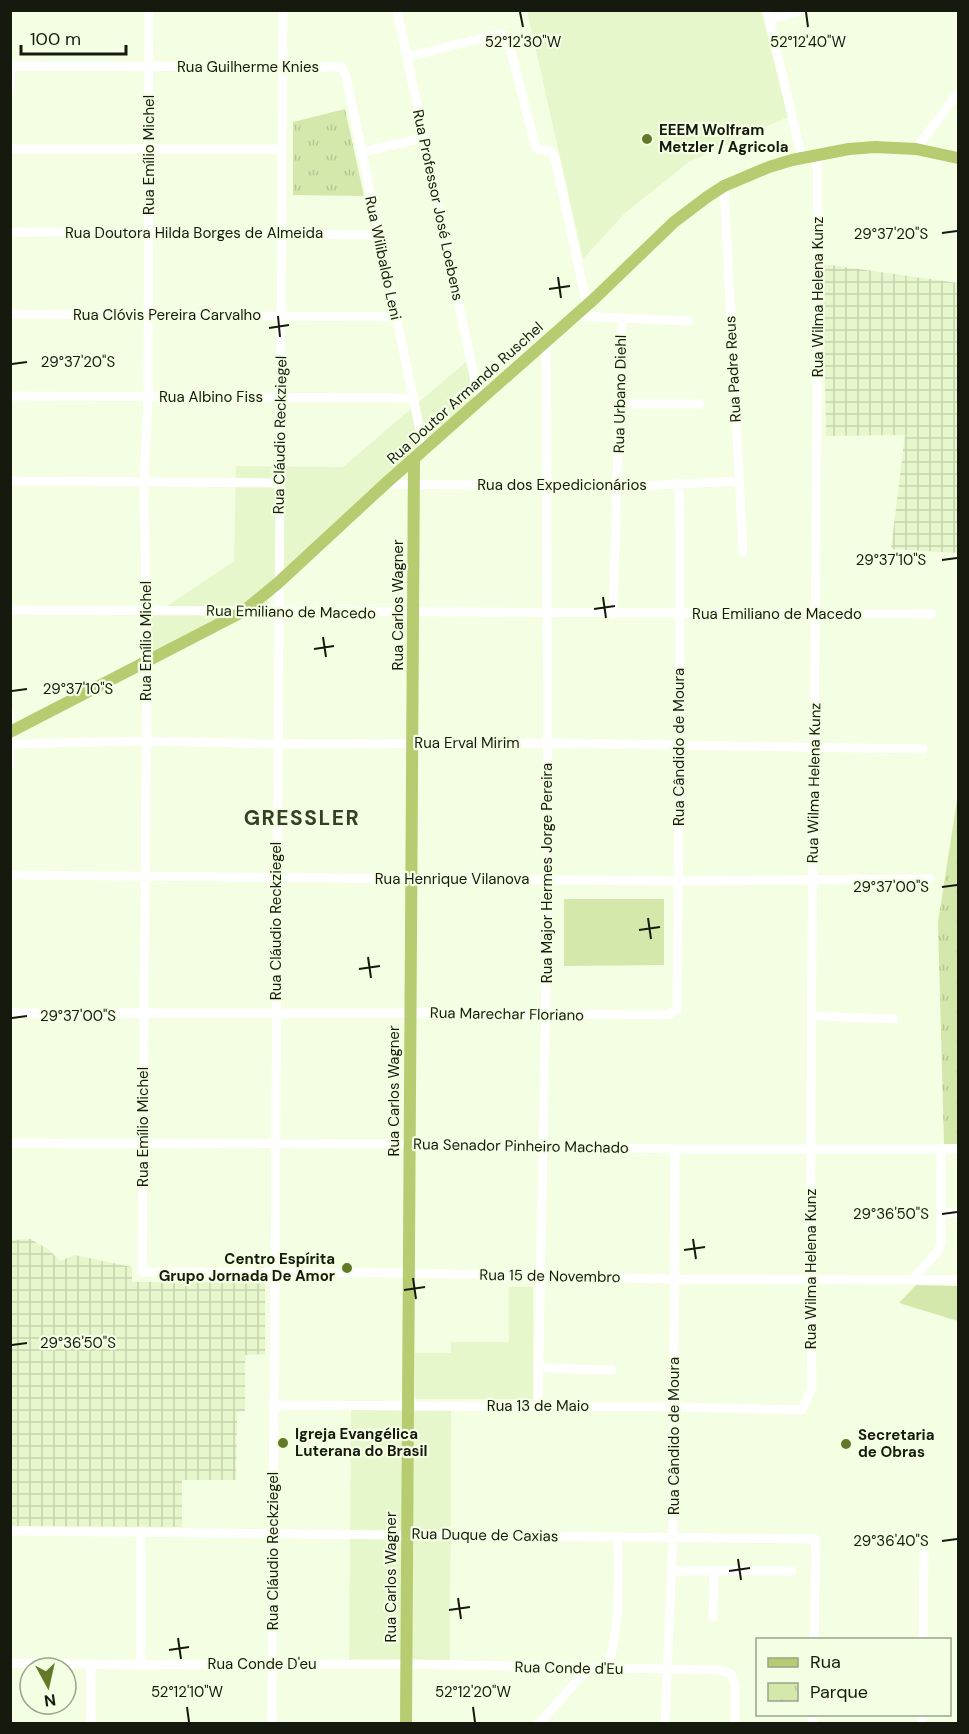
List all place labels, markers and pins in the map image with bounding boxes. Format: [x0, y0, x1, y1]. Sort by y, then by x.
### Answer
place label: EEEM Wolfram Metzler / Agricola [659, 120, 789, 157]
marker: EEEM Wolfram Metzler / Agricola [640, 132, 654, 146]
place label: Centro Espírita Grupo Jornada De Amor [159, 1249, 335, 1286]
marker: Centro Espírita Grupo Jornada De Amor [340, 1261, 354, 1275]
place label: Igreja Evangélica Luterana do Brasil [295, 1424, 428, 1461]
place label: Secretaria de Obras [858, 1425, 934, 1462]
marker: Igreja Evangélica Luterana do Brasil [276, 1436, 290, 1450]
marker: Secretaria de Obras [839, 1437, 853, 1451]

